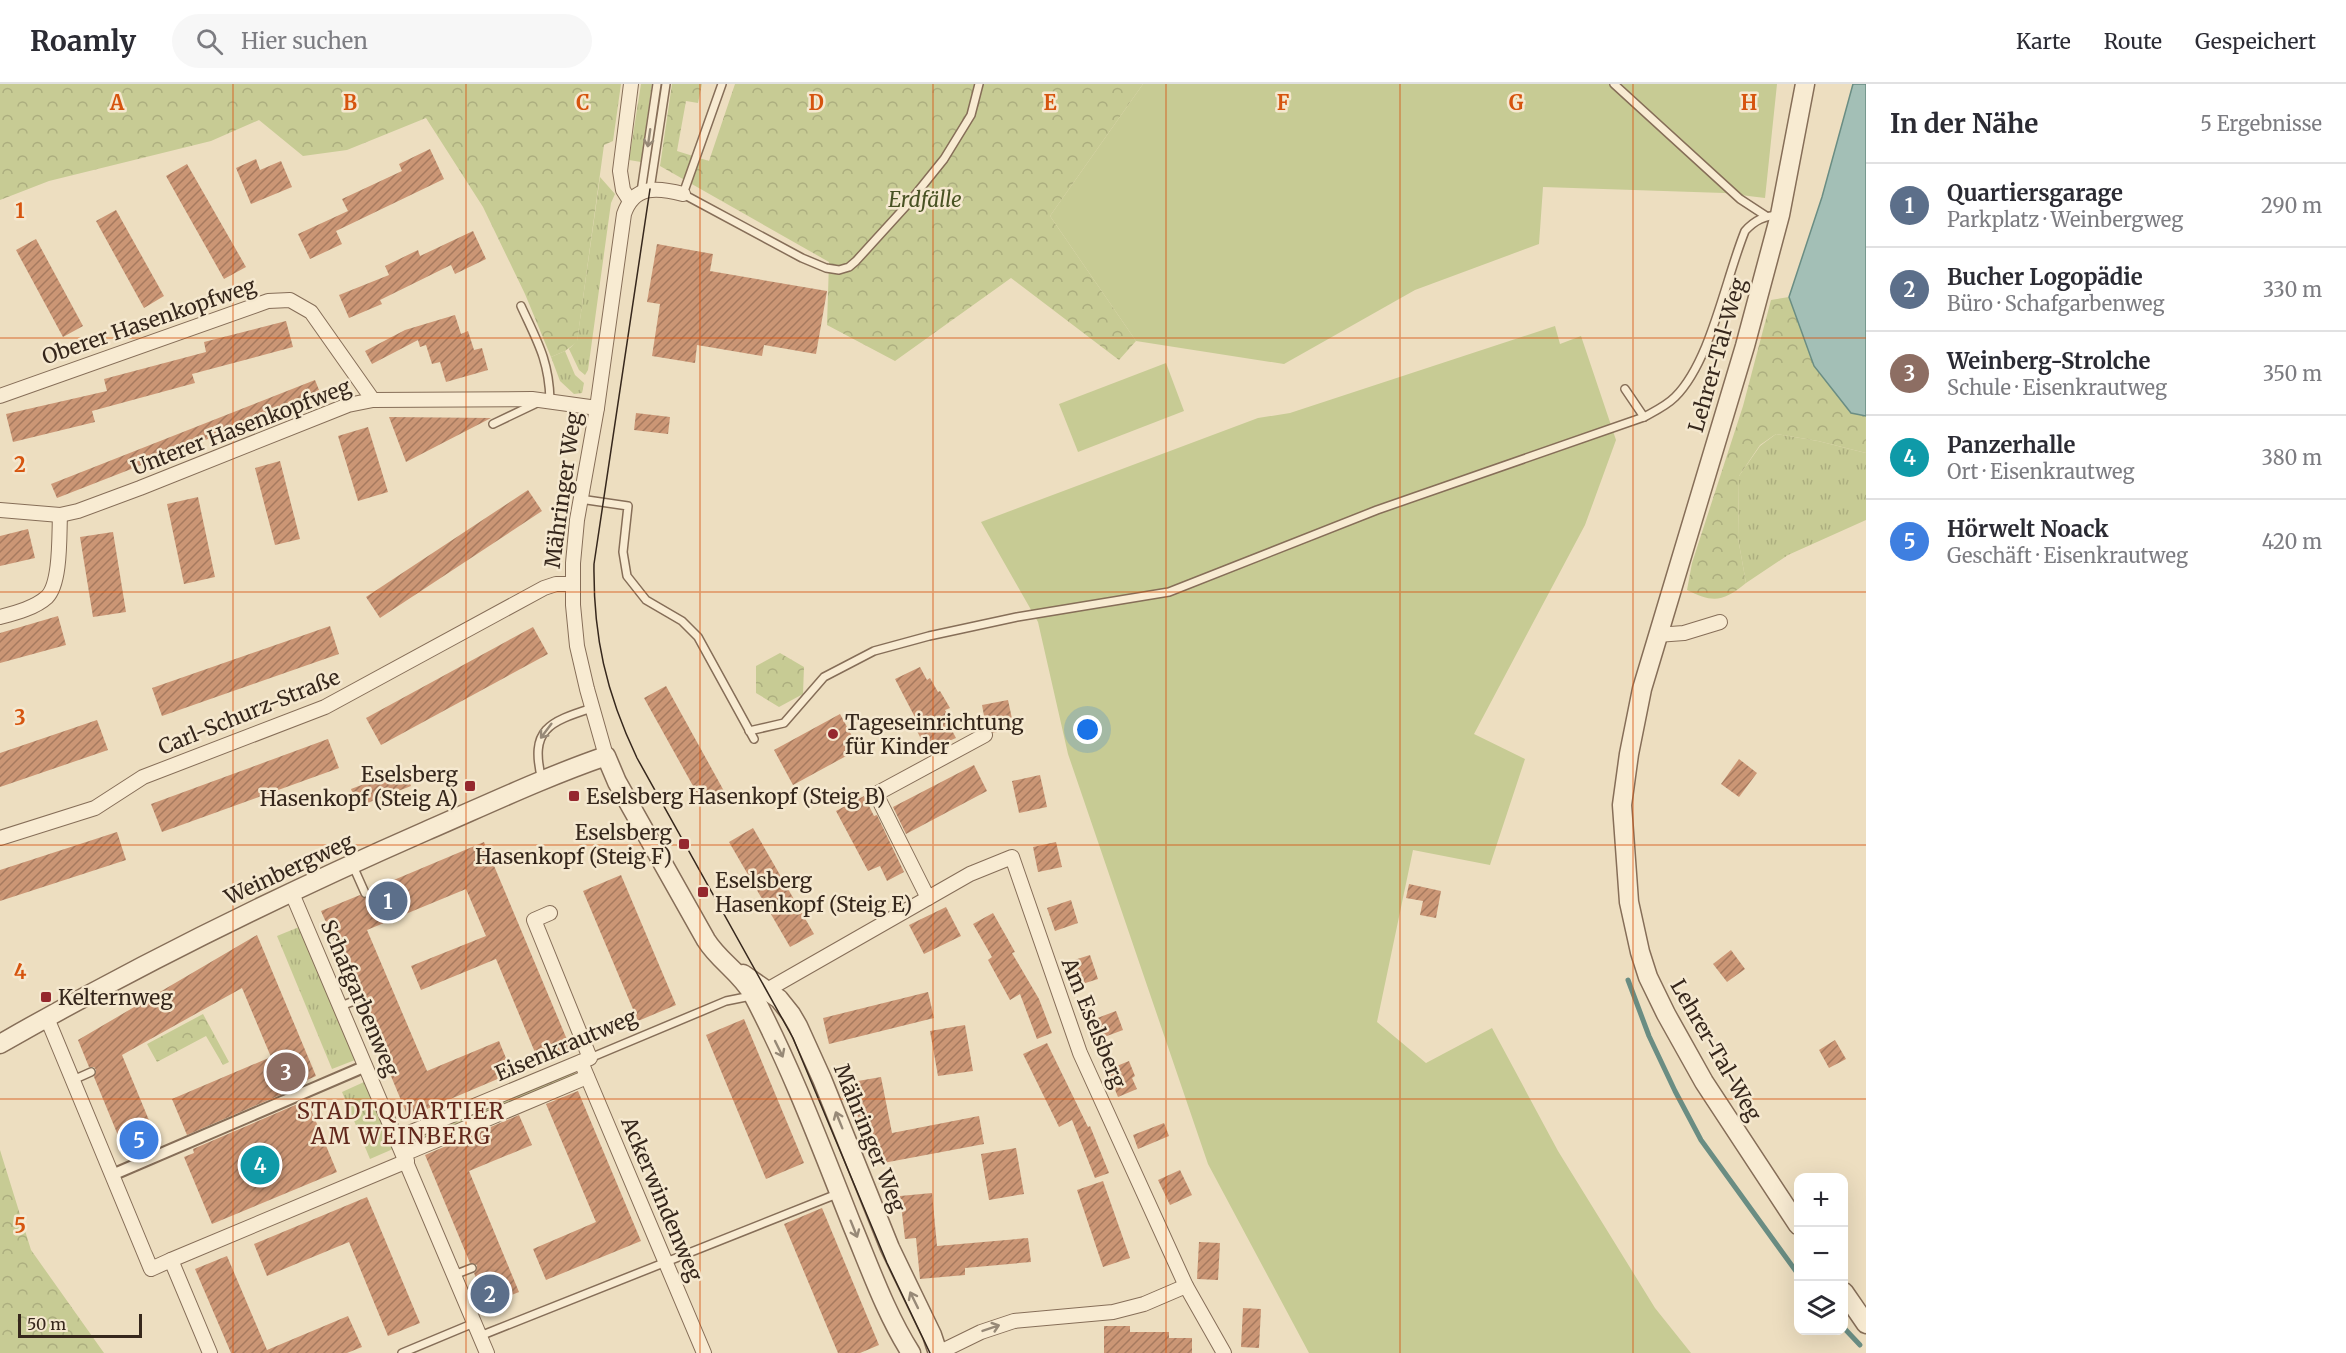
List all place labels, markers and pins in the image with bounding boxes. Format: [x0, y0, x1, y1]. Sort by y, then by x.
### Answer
place label: Tageseinrichtung für Kinder [845, 709, 1024, 760]
marker: Tageseinrichtung für Kinder [826, 727, 840, 741]
place label: Eselsberg Hasenkopf (Steig A) [260, 761, 458, 812]
marker: Eselsberg Hasenkopf (Steig A) [463, 779, 477, 793]
place label: Eselsberg Hasenkopf (Steig B) [586, 783, 886, 810]
marker: Eselsberg Hasenkopf (Steig B) [567, 789, 581, 803]
place label: Eselsberg Hasenkopf (Steig F) [475, 819, 672, 870]
marker: Eselsberg Hasenkopf (Steig F) [677, 837, 691, 851]
place label: Eselsberg Hasenkopf (Steig E) [715, 867, 912, 918]
pin: 1 [368, 878, 408, 924]
marker: Eselsberg Hasenkopf (Steig E) [696, 885, 710, 899]
place label: Kelternweg [58, 984, 173, 1011]
marker: Kelternweg [39, 990, 53, 1004]
pin: 3 [266, 1050, 306, 1094]
pin: 5 [120, 1118, 158, 1162]
pin: 4 [240, 1142, 280, 1188]
pin: 2 [470, 1272, 510, 1316]

